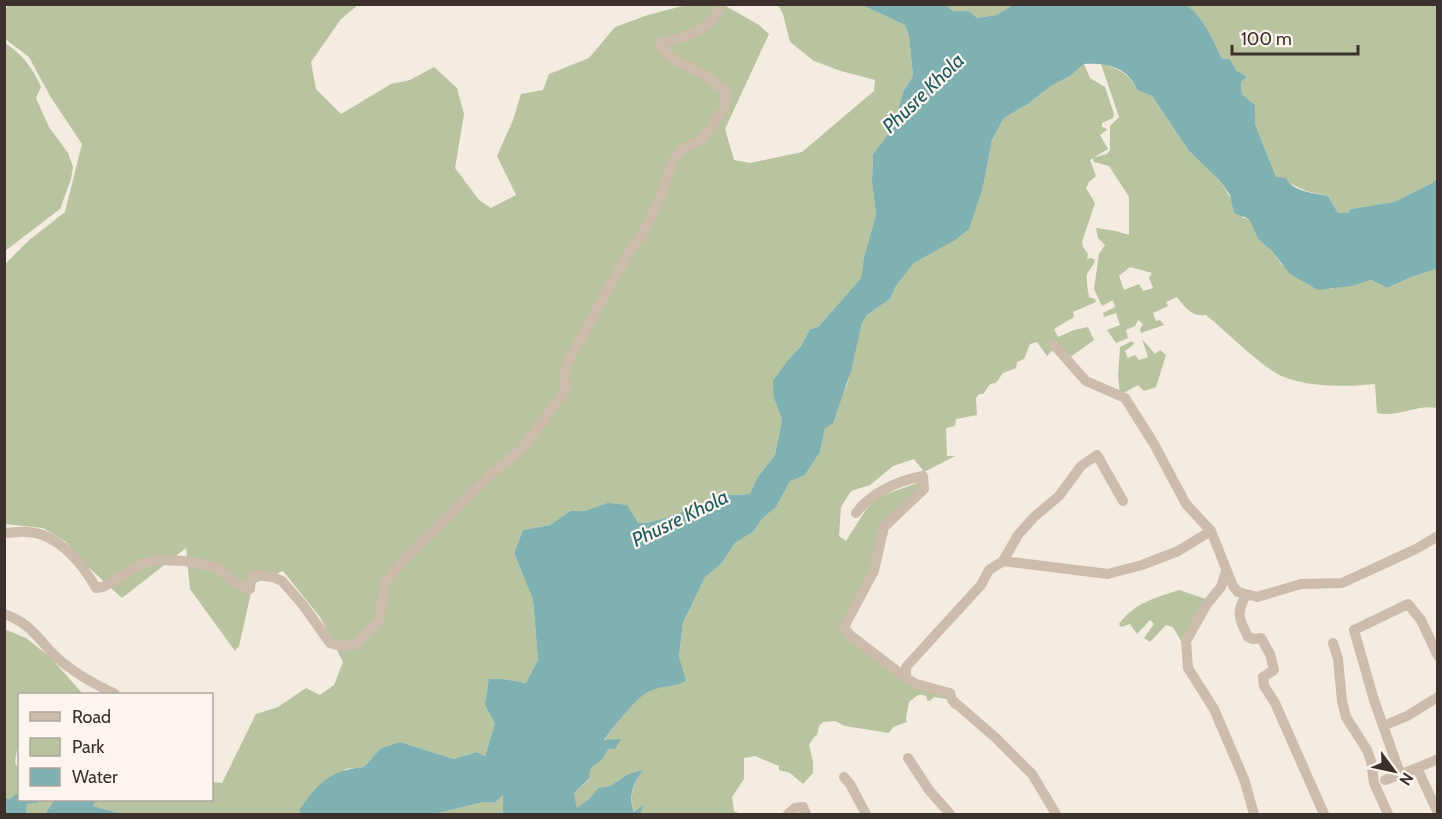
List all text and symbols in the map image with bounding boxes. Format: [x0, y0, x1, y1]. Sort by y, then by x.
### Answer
scale bar [1232, 18, 1358, 56]
text: 100 m [1241, 28, 1292, 50]
water label: Phusre Khola [877, 48, 969, 138]
water label: Phusre Khola [628, 484, 732, 552]
legend [18, 693, 213, 801]
text: Road [72, 706, 111, 728]
text: Park [72, 736, 105, 758]
north arrow [1364, 741, 1424, 801]
text: Water [72, 766, 118, 788]
text: N [1395, 769, 1417, 789]

